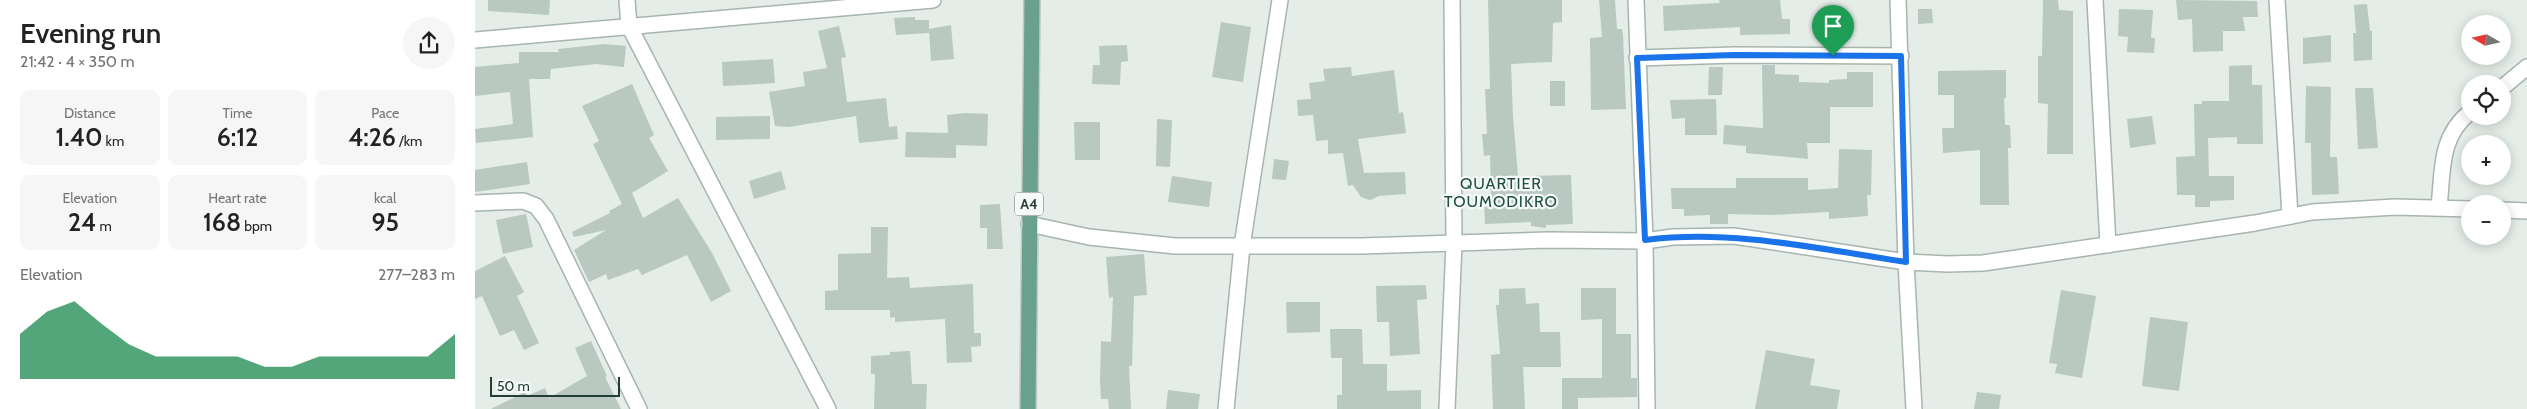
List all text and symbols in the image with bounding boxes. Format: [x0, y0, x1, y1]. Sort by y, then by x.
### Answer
pin [1812, 5, 1854, 56]
icon: arrive [1819, 12, 1847, 40]
north arrow [2461, 15, 2511, 65]
map controls [2461, 15, 2511, 245]
text: Evening run [20, 16, 161, 50]
button: share [403, 17, 455, 69]
text: 21:42 · 4 × 350 m [20, 52, 135, 71]
button: locate [2461, 75, 2511, 125]
text: Distance [64, 104, 116, 122]
text: Time [223, 104, 252, 122]
text: Pace [371, 104, 399, 122]
text: 1.40 [55, 122, 102, 152]
text: 6:12 [217, 122, 258, 152]
text: 4:26 [348, 122, 396, 152]
text: km [102, 132, 124, 150]
text: /km [396, 132, 422, 150]
button: + [2461, 135, 2511, 185]
district label: QUARTIER TOUMODIKRO [1444, 174, 1558, 211]
text: Elevation [62, 189, 117, 207]
text: Heart rate [208, 189, 267, 207]
text: kcal [374, 189, 396, 207]
road number: A4 [1015, 192, 1043, 215]
button: − [2461, 195, 2511, 245]
text: 24 [68, 207, 96, 237]
text: 168 [203, 207, 241, 237]
text: 95 [371, 207, 399, 237]
text: m [96, 217, 112, 235]
text: bpm [241, 217, 272, 235]
text: Elevation [20, 265, 83, 284]
text: 277–283 m [378, 265, 455, 284]
scale bar [490, 374, 620, 397]
text: 50 m [497, 377, 530, 395]

